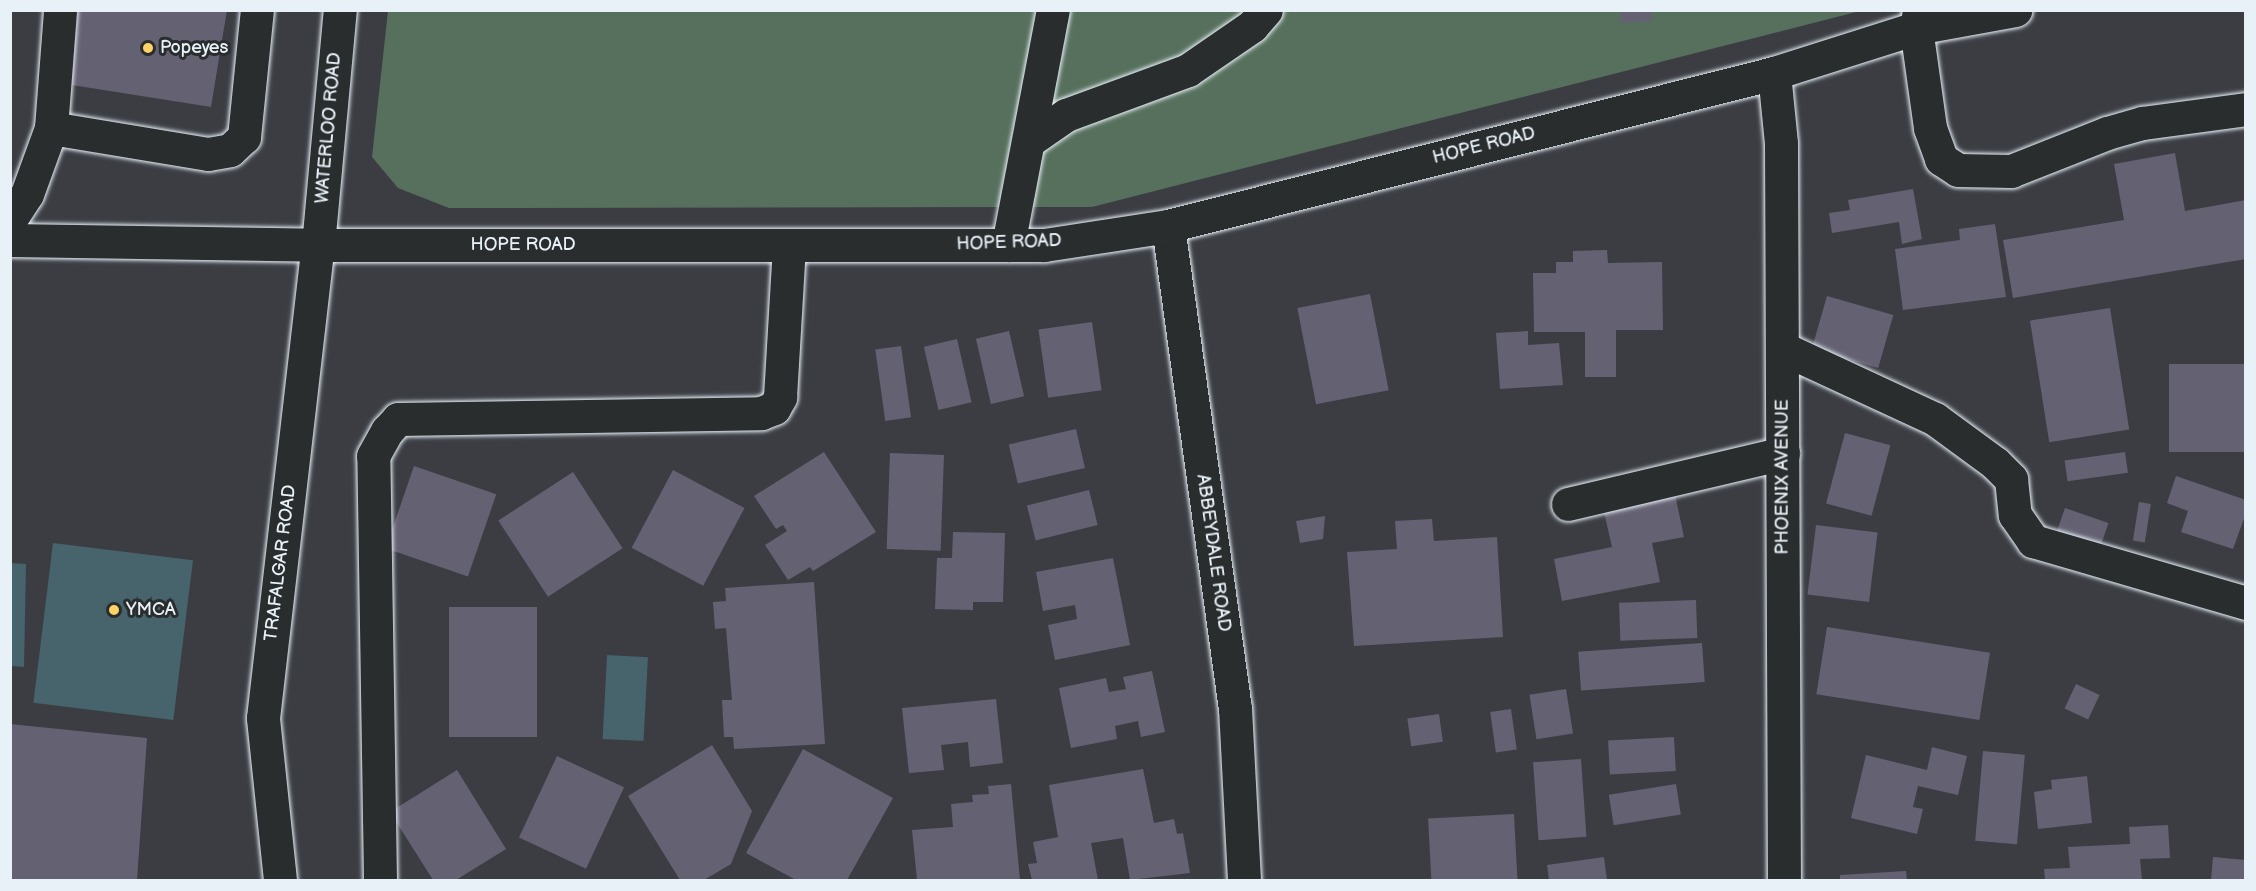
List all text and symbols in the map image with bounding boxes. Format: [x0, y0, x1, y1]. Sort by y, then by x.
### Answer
place label: Popeyes [160, 37, 228, 59]
marker: Popeyes [141, 41, 155, 55]
street label: WATERLOO ROAD [312, 51, 346, 205]
street label: HOPE ROAD [1430, 123, 1538, 169]
street label: HOPE ROAD [956, 230, 1062, 256]
street label: HOPE ROAD [470, 234, 576, 256]
street label: PHOENIX AVENUE [1772, 399, 1794, 555]
street label: ABBEYDALE ROAD [1191, 473, 1235, 633]
street label: TRAFALGAR ROAD [261, 484, 301, 642]
place label: YMCA [126, 599, 176, 621]
marker: YMCA [107, 603, 121, 617]

